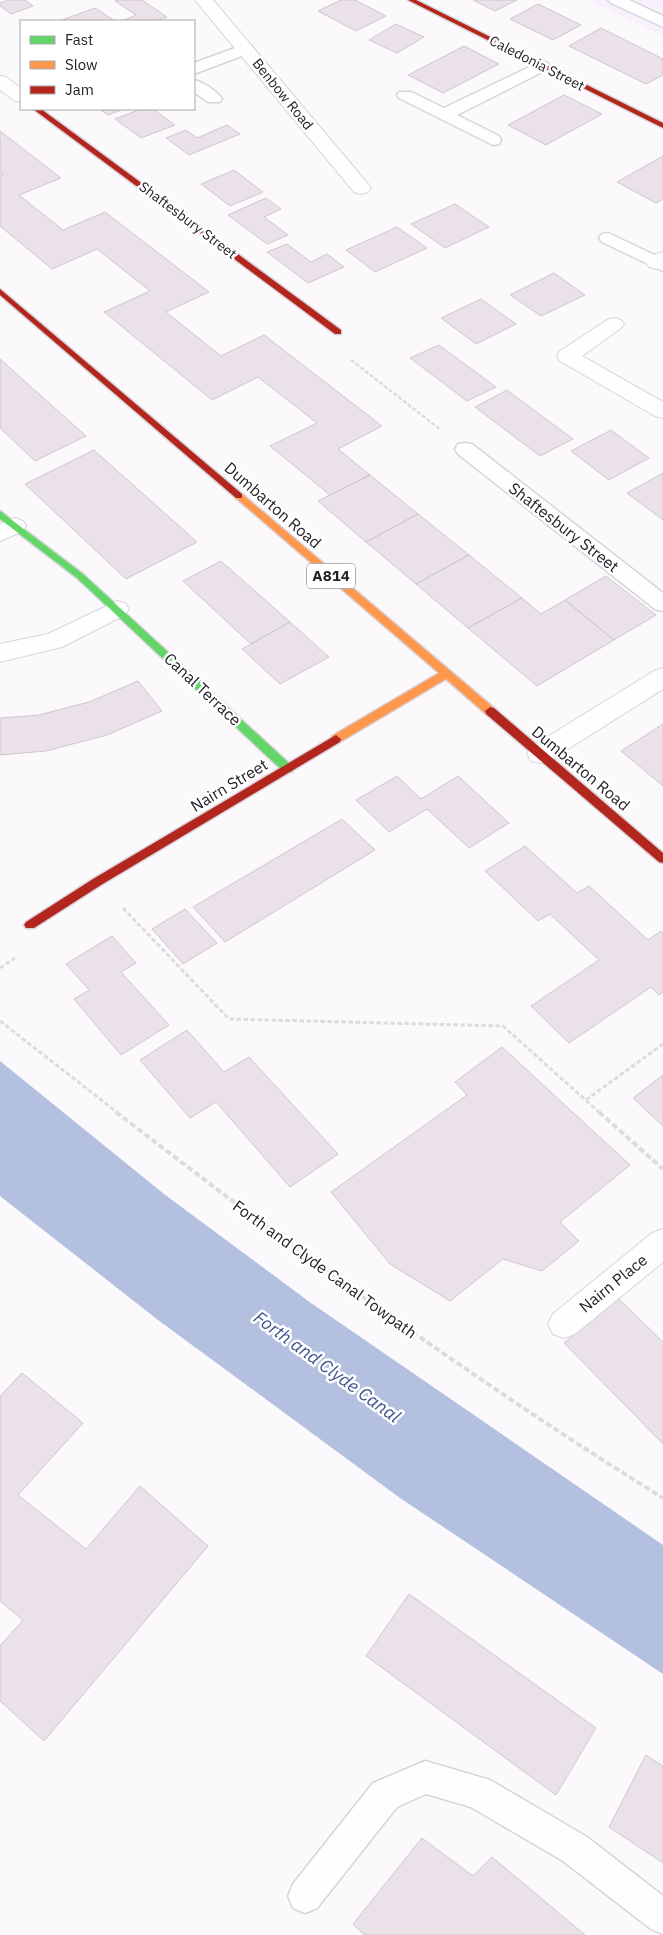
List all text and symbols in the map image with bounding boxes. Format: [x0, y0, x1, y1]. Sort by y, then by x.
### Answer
legend [20, 20, 195, 110]
text: Fast [65, 30, 93, 49]
street label: Caledonia Street [486, 31, 588, 95]
text: Slow [65, 55, 98, 74]
street label: Benbow Road [249, 55, 317, 133]
text: Jam [65, 80, 94, 99]
street label: Shaftesbury Street [136, 177, 240, 263]
street label: Dumbarton Road [221, 458, 325, 552]
street label: Shaftesbury Street [505, 478, 623, 576]
road number: A814 [307, 564, 355, 588]
street label: Canal Terrace [160, 648, 246, 730]
street label: Dumbarton Road [528, 721, 634, 815]
street label: Nairn Street [187, 754, 271, 816]
street label: Forth and Clyde Canal Towpath [229, 1196, 421, 1342]
street label: Nairn Place [575, 1249, 651, 1317]
water label: Forth and Clyde Canal [249, 1306, 405, 1428]

